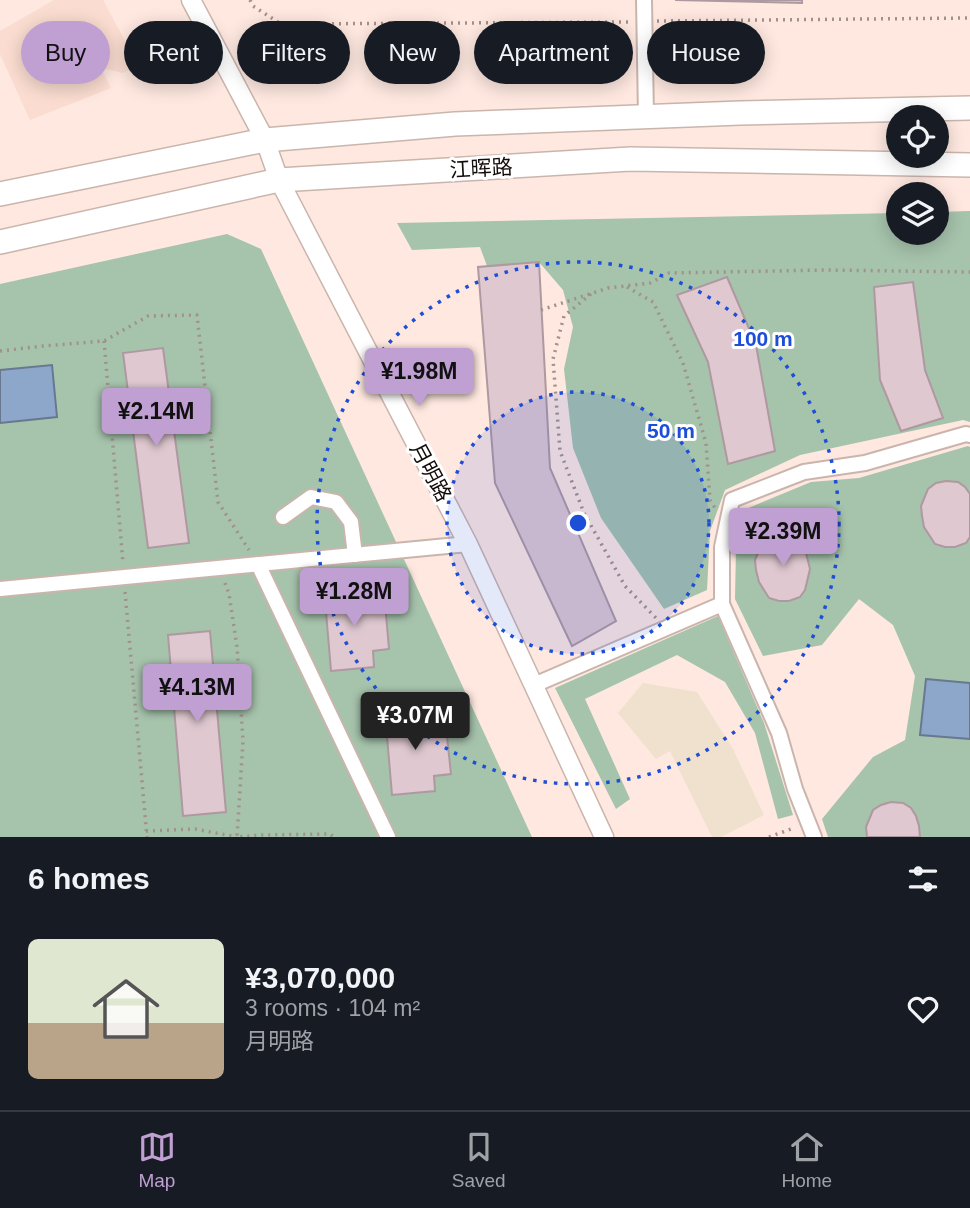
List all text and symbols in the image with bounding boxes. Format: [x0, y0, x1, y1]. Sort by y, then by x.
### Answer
chip: Buy [21, 21, 110, 84]
chip: Rent [124, 21, 223, 84]
chip: Filters [237, 21, 350, 84]
chip: New [364, 21, 460, 84]
chip: Apartment [474, 21, 633, 84]
chip: House [647, 21, 765, 84]
map controls [886, 105, 949, 245]
button: locate [886, 105, 949, 168]
street label: 江晖路 [449, 155, 513, 181]
button: layers [886, 182, 949, 245]
text: 100 m [733, 327, 793, 350]
pin: ¥1.98M [362, 348, 476, 408]
text: ¥1.98M [381, 358, 457, 384]
pin: ¥2.14M [99, 388, 213, 448]
text: ¥2.14M [118, 398, 194, 424]
text: 50 m [647, 419, 695, 442]
street label: 月明路 [406, 439, 456, 505]
pin: ¥2.39M [726, 508, 840, 568]
centre of rings [566, 511, 590, 535]
text: ¥2.39M [745, 518, 821, 544]
pin: ¥1.28M [297, 568, 411, 628]
text: ¥1.28M [316, 578, 392, 604]
pin: ¥4.13M [140, 664, 254, 724]
text: ¥4.13M [159, 674, 235, 700]
pin: ¥3.07M [358, 692, 472, 752]
text: ¥3.07M [377, 702, 453, 728]
icon: filters [904, 860, 942, 898]
text: 6 homes [28, 862, 150, 895]
text: ¥3,070,000 [245, 961, 395, 994]
icon: home [84, 967, 168, 1051]
icon: heart [904, 990, 942, 1028]
text: 3 rooms · 104 m² [245, 995, 420, 1021]
text: 月明路 [245, 1028, 314, 1054]
tab: Map [138, 1128, 176, 1192]
tab: Saved [452, 1128, 506, 1192]
tab: Home [781, 1128, 832, 1192]

